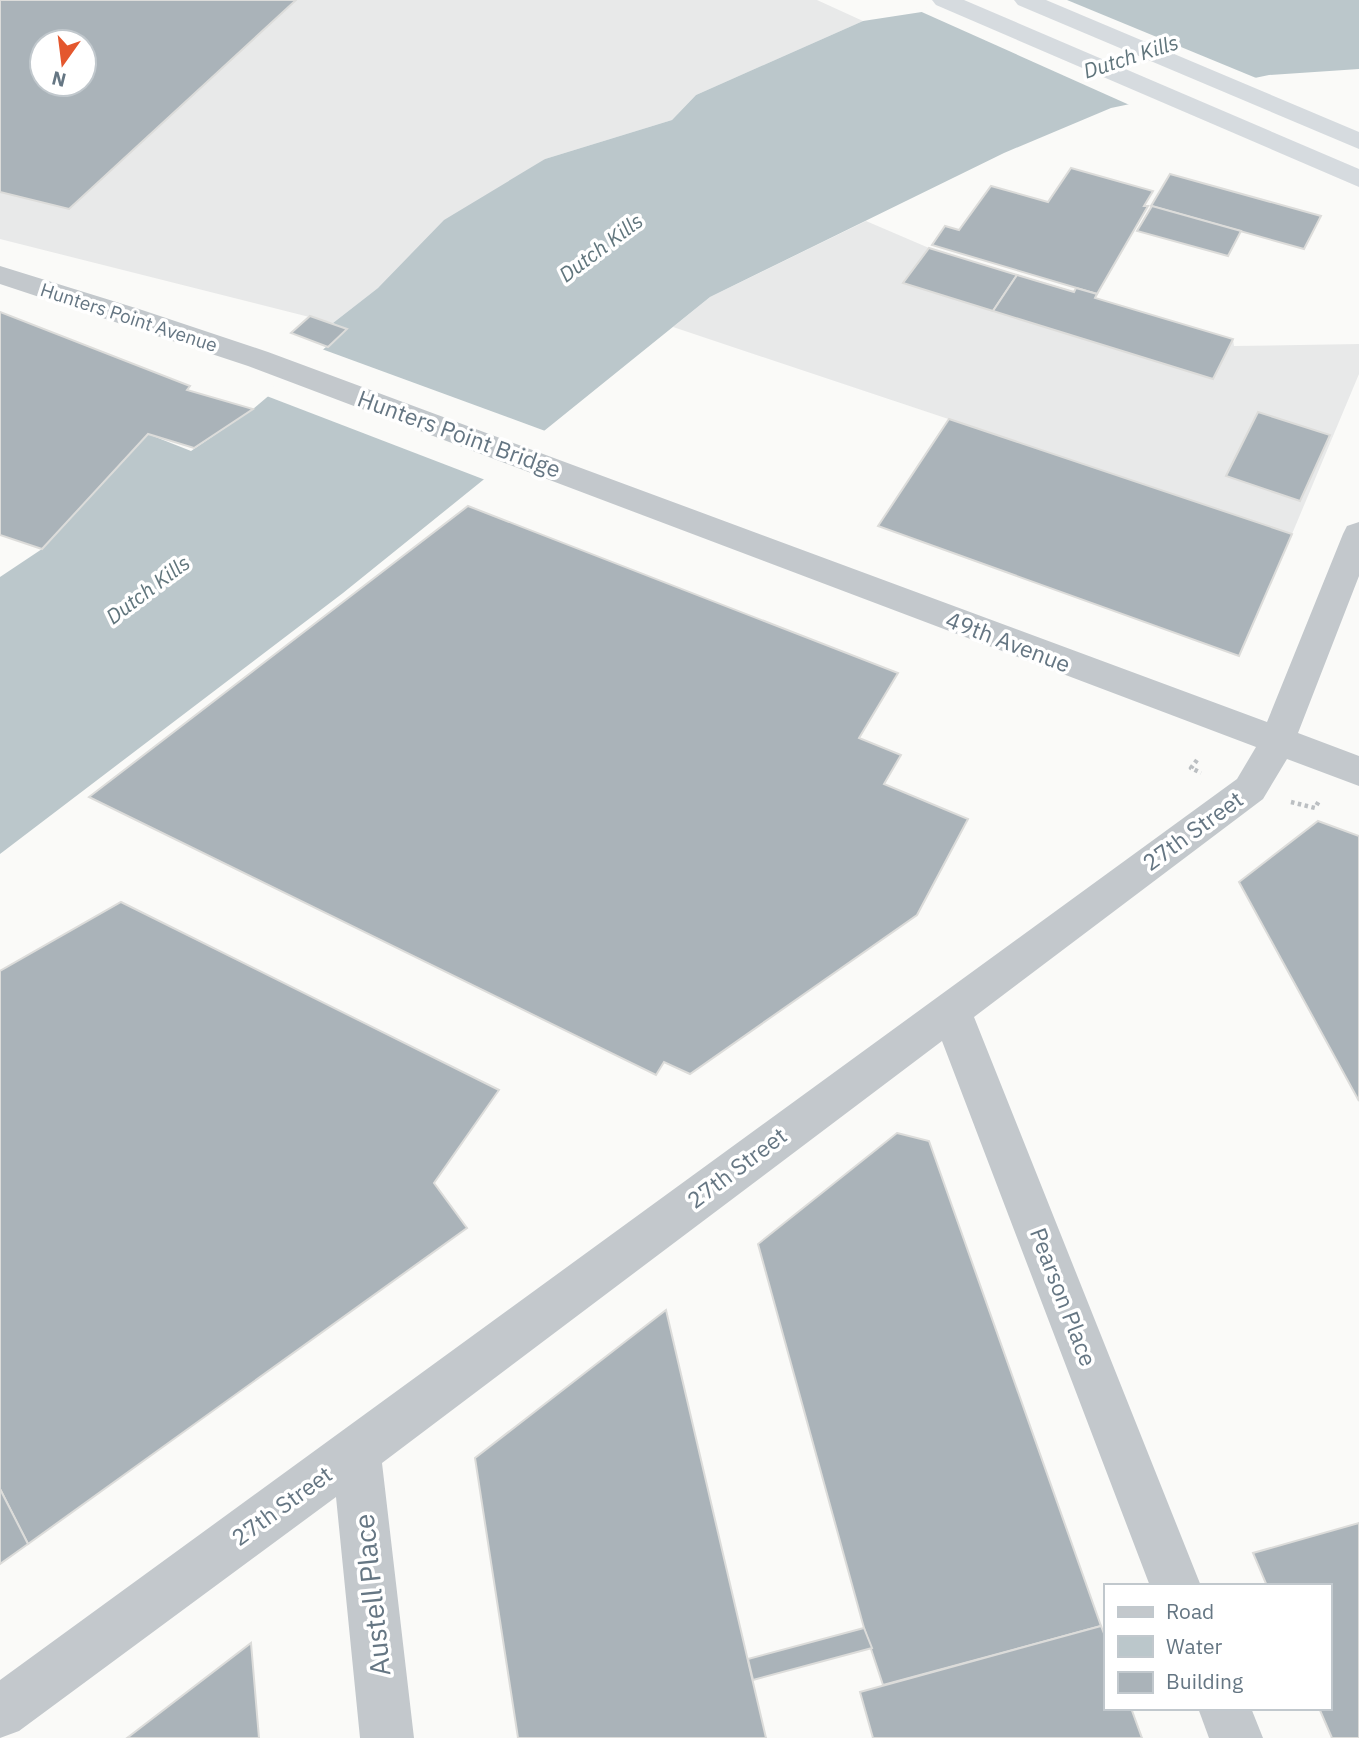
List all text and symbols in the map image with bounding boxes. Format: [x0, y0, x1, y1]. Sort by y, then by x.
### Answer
water label: Dutch Kills [1080, 27, 1182, 85]
north arrow [28, 28, 98, 98]
text: N [49, 66, 68, 93]
water label: Dutch Kills [553, 206, 648, 288]
street label: Hunters Point Avenue [37, 277, 221, 357]
street label: Hunters Point Bridge [354, 382, 565, 484]
water label: Dutch Kills [100, 548, 195, 630]
street label: 49th Avenue [942, 604, 1075, 679]
street label: 27th Street [1136, 784, 1249, 877]
street label: 27th Street [681, 1120, 792, 1214]
street label: Pearson Place [1024, 1223, 1104, 1370]
street label: 27th Street [225, 1459, 338, 1552]
street label: Austell Place [345, 1512, 398, 1678]
legend [1104, 1584, 1331, 1710]
text: Road [1166, 1597, 1214, 1625]
text: Water [1166, 1632, 1223, 1660]
text: Building [1166, 1667, 1243, 1695]

